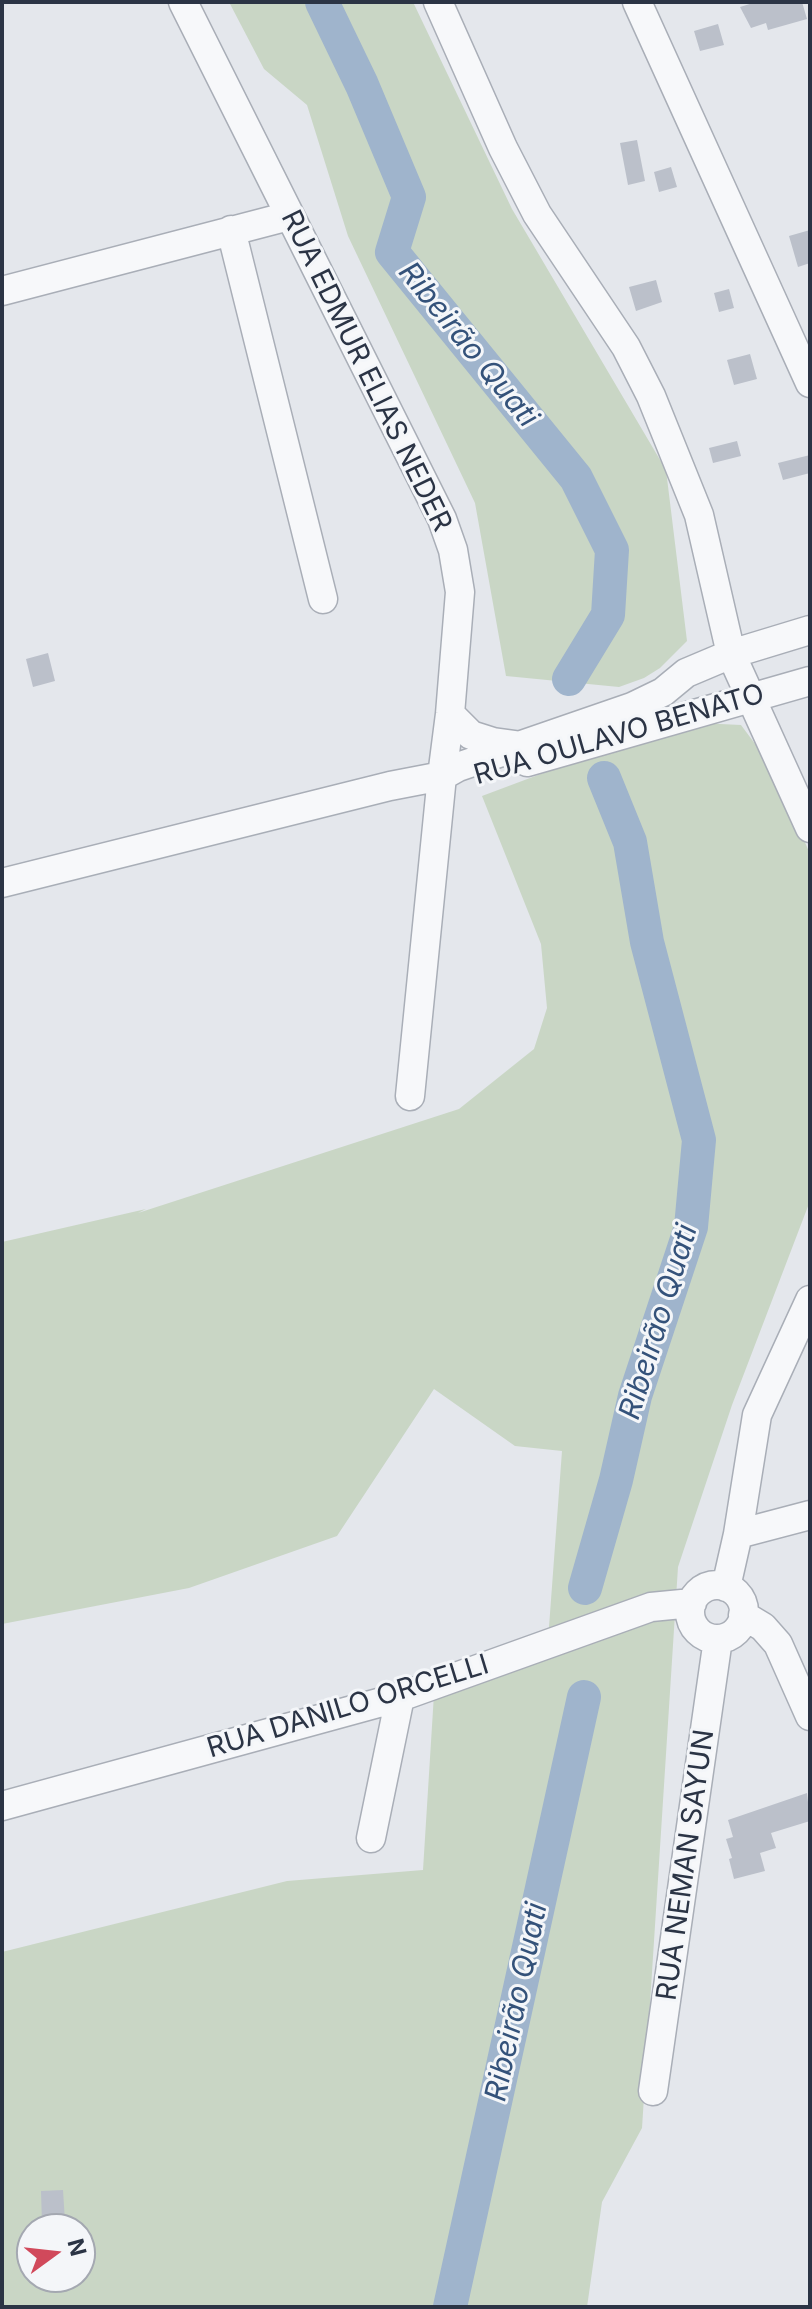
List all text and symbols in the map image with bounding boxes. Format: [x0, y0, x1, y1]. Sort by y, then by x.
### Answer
street label: RUA EDMUR ELIAS NEDER [274, 205, 458, 537]
water label: Ribeirão Quati [390, 255, 546, 435]
street label: RUA OULAVO BENATO [470, 677, 768, 793]
water label: Ribeirão Quati [612, 1220, 706, 1424]
street label: RUA DANILO ORCELLI [203, 1648, 493, 1766]
street label: RUA NEMAN SAYUN [650, 1727, 722, 2003]
water label: Ribeirão Quati [478, 1900, 556, 2104]
north arrow [16, 2213, 96, 2293]
text: N [63, 2236, 92, 2259]

